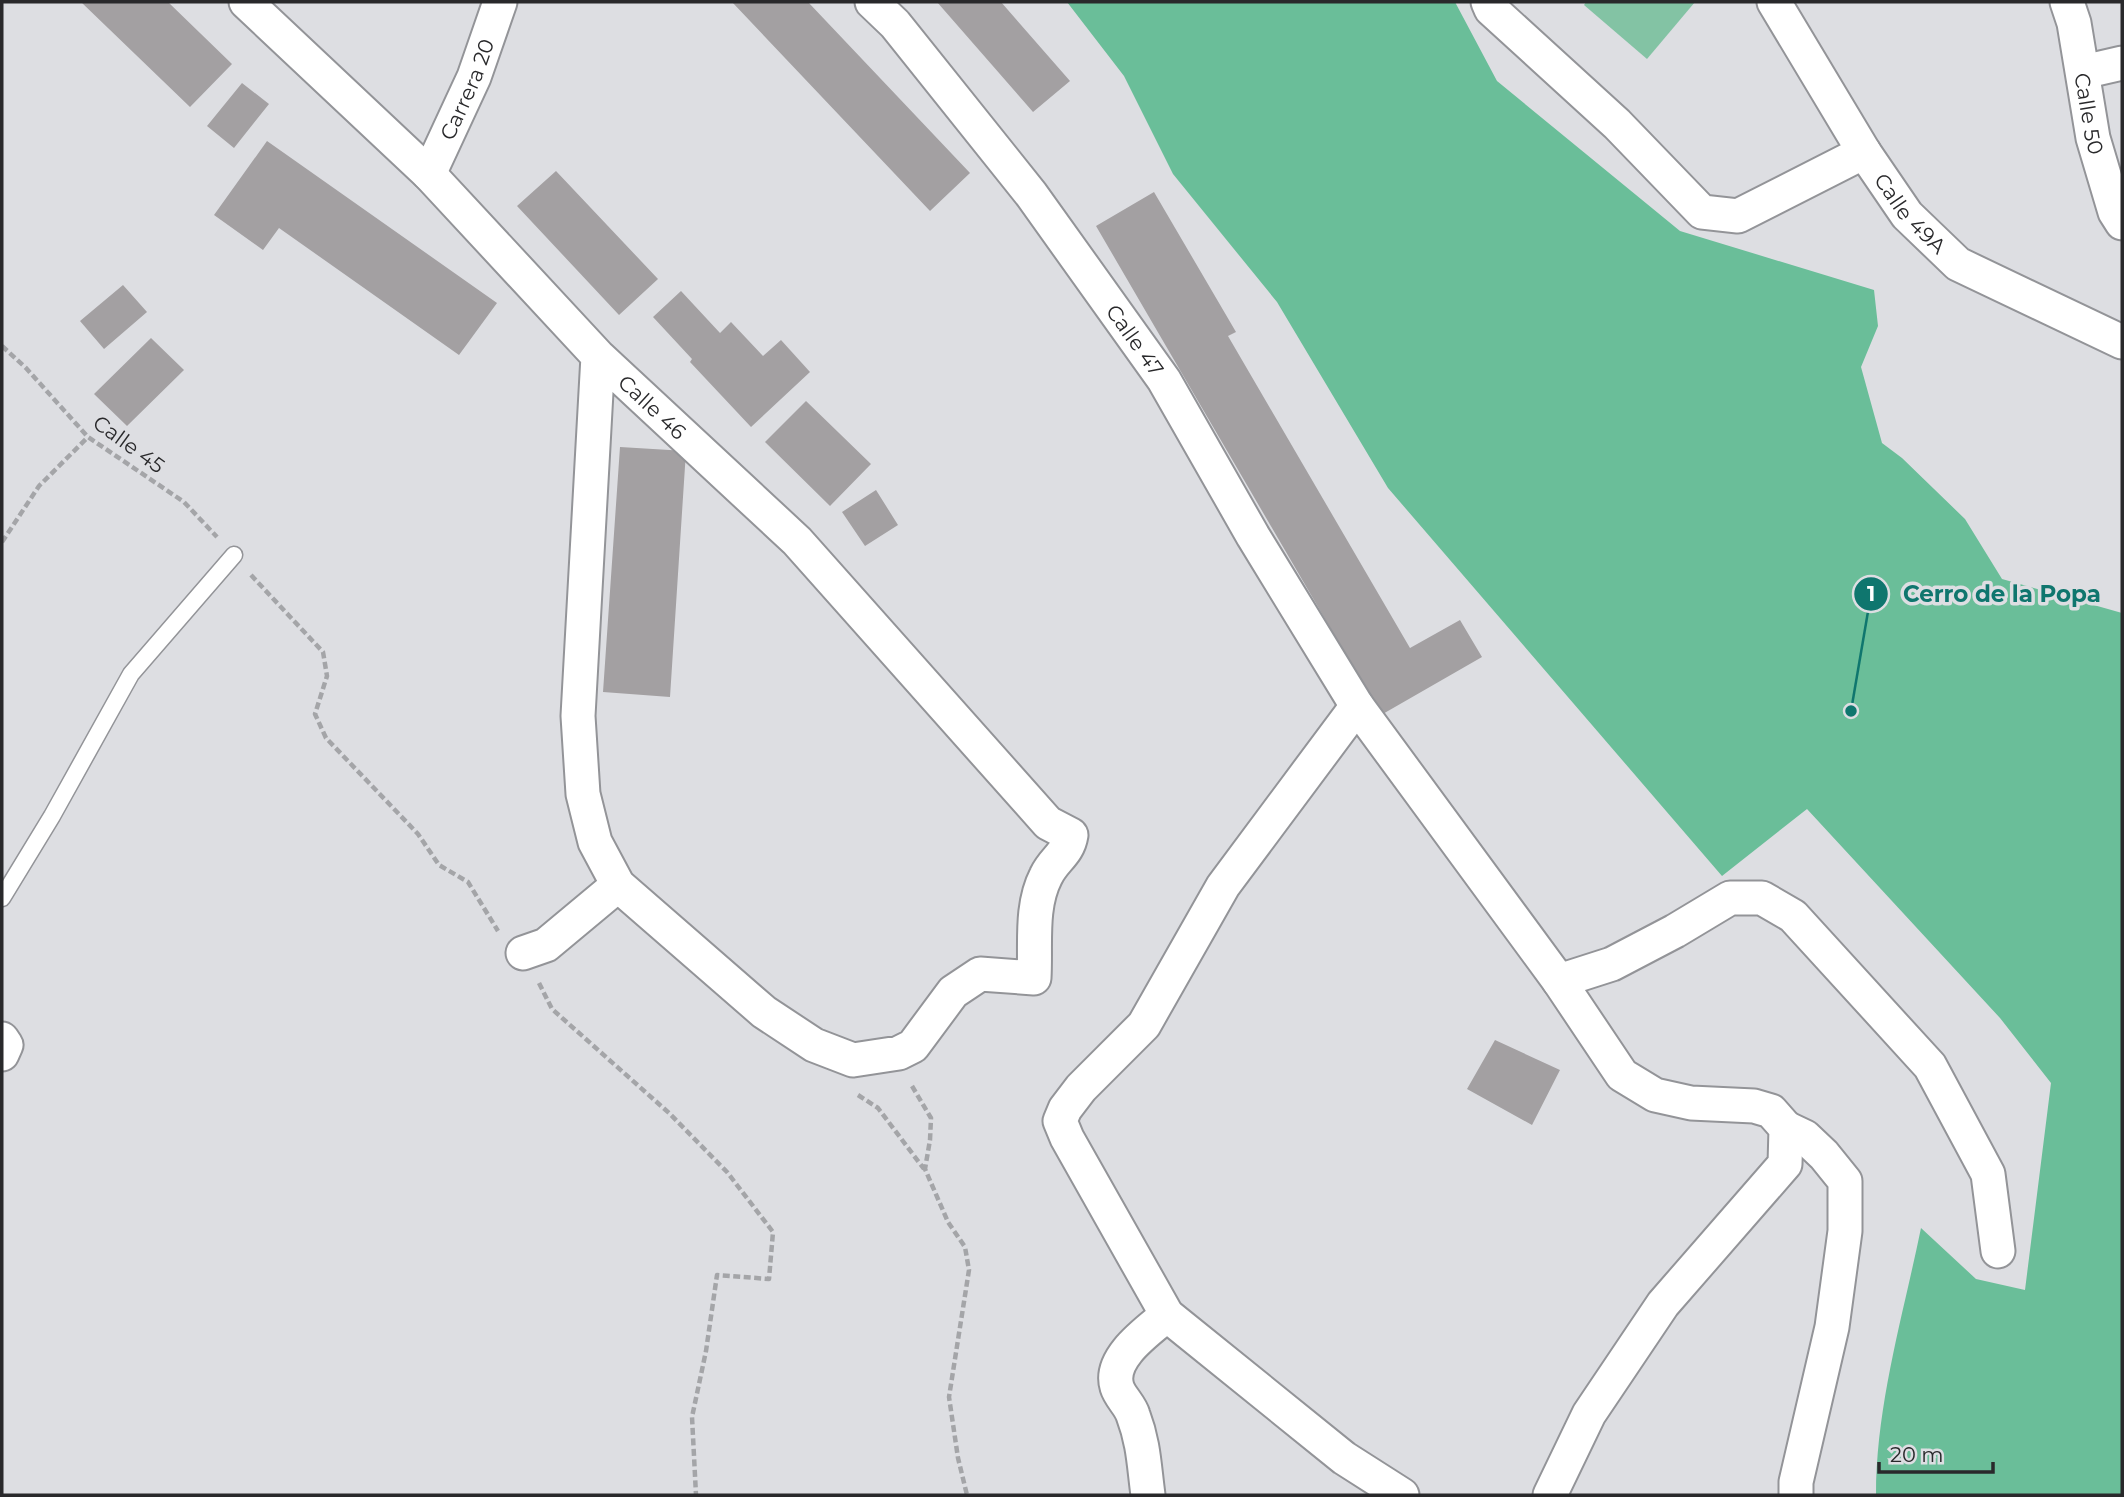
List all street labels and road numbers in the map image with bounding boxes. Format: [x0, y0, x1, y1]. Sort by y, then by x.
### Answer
street label: Carrera 20 [434, 35, 499, 144]
street label: Calle 50 [2070, 71, 2110, 157]
street label: Calle 49A [1869, 168, 1952, 259]
street label: Calle 47 [1101, 299, 1169, 381]
street label: Calle 46 [614, 369, 692, 444]
street label: Calle 45 [88, 410, 170, 478]

